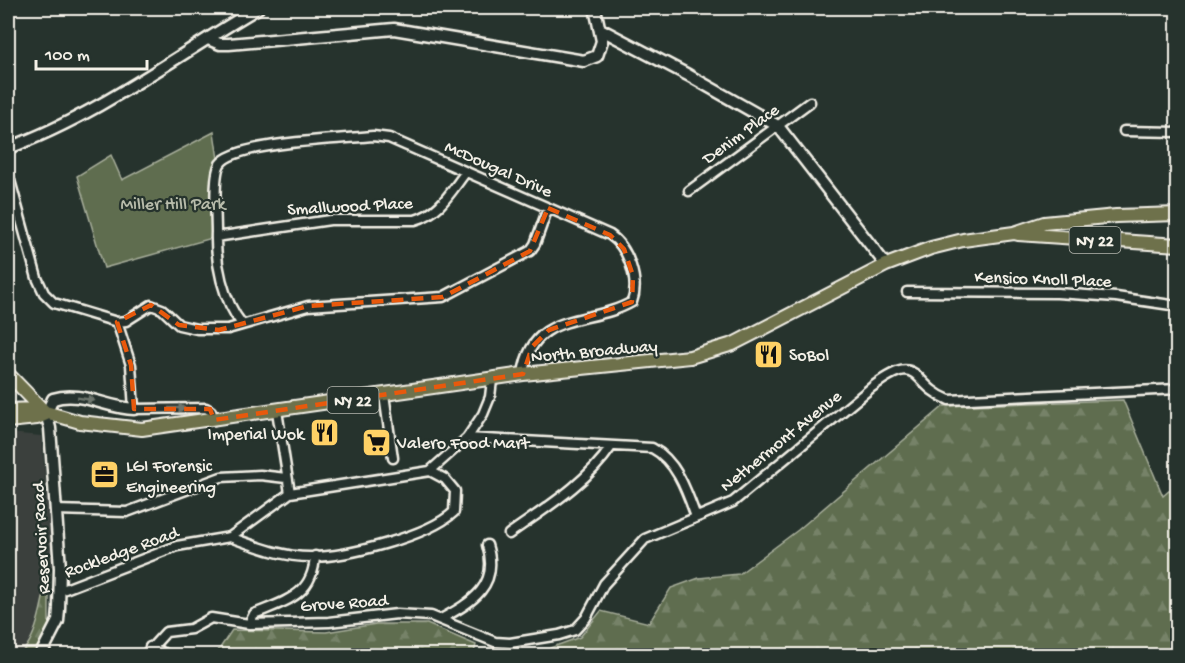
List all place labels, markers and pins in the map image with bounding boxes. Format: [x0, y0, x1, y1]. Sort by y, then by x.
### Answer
restaurant icon: SoBol [752, 338, 784, 370]
place label: SoBol [789, 346, 829, 367]
restaurant icon: Imperial Wok [309, 417, 341, 449]
place label: Imperial Wok [208, 425, 306, 446]
supermarket icon: Valero Food Mart [360, 426, 392, 458]
place label: Valero Food Mart [396, 434, 531, 455]
place label: LGI Forensic Engineering [126, 457, 216, 499]
office icon: LGI Forensic Engineering [89, 459, 121, 491]

